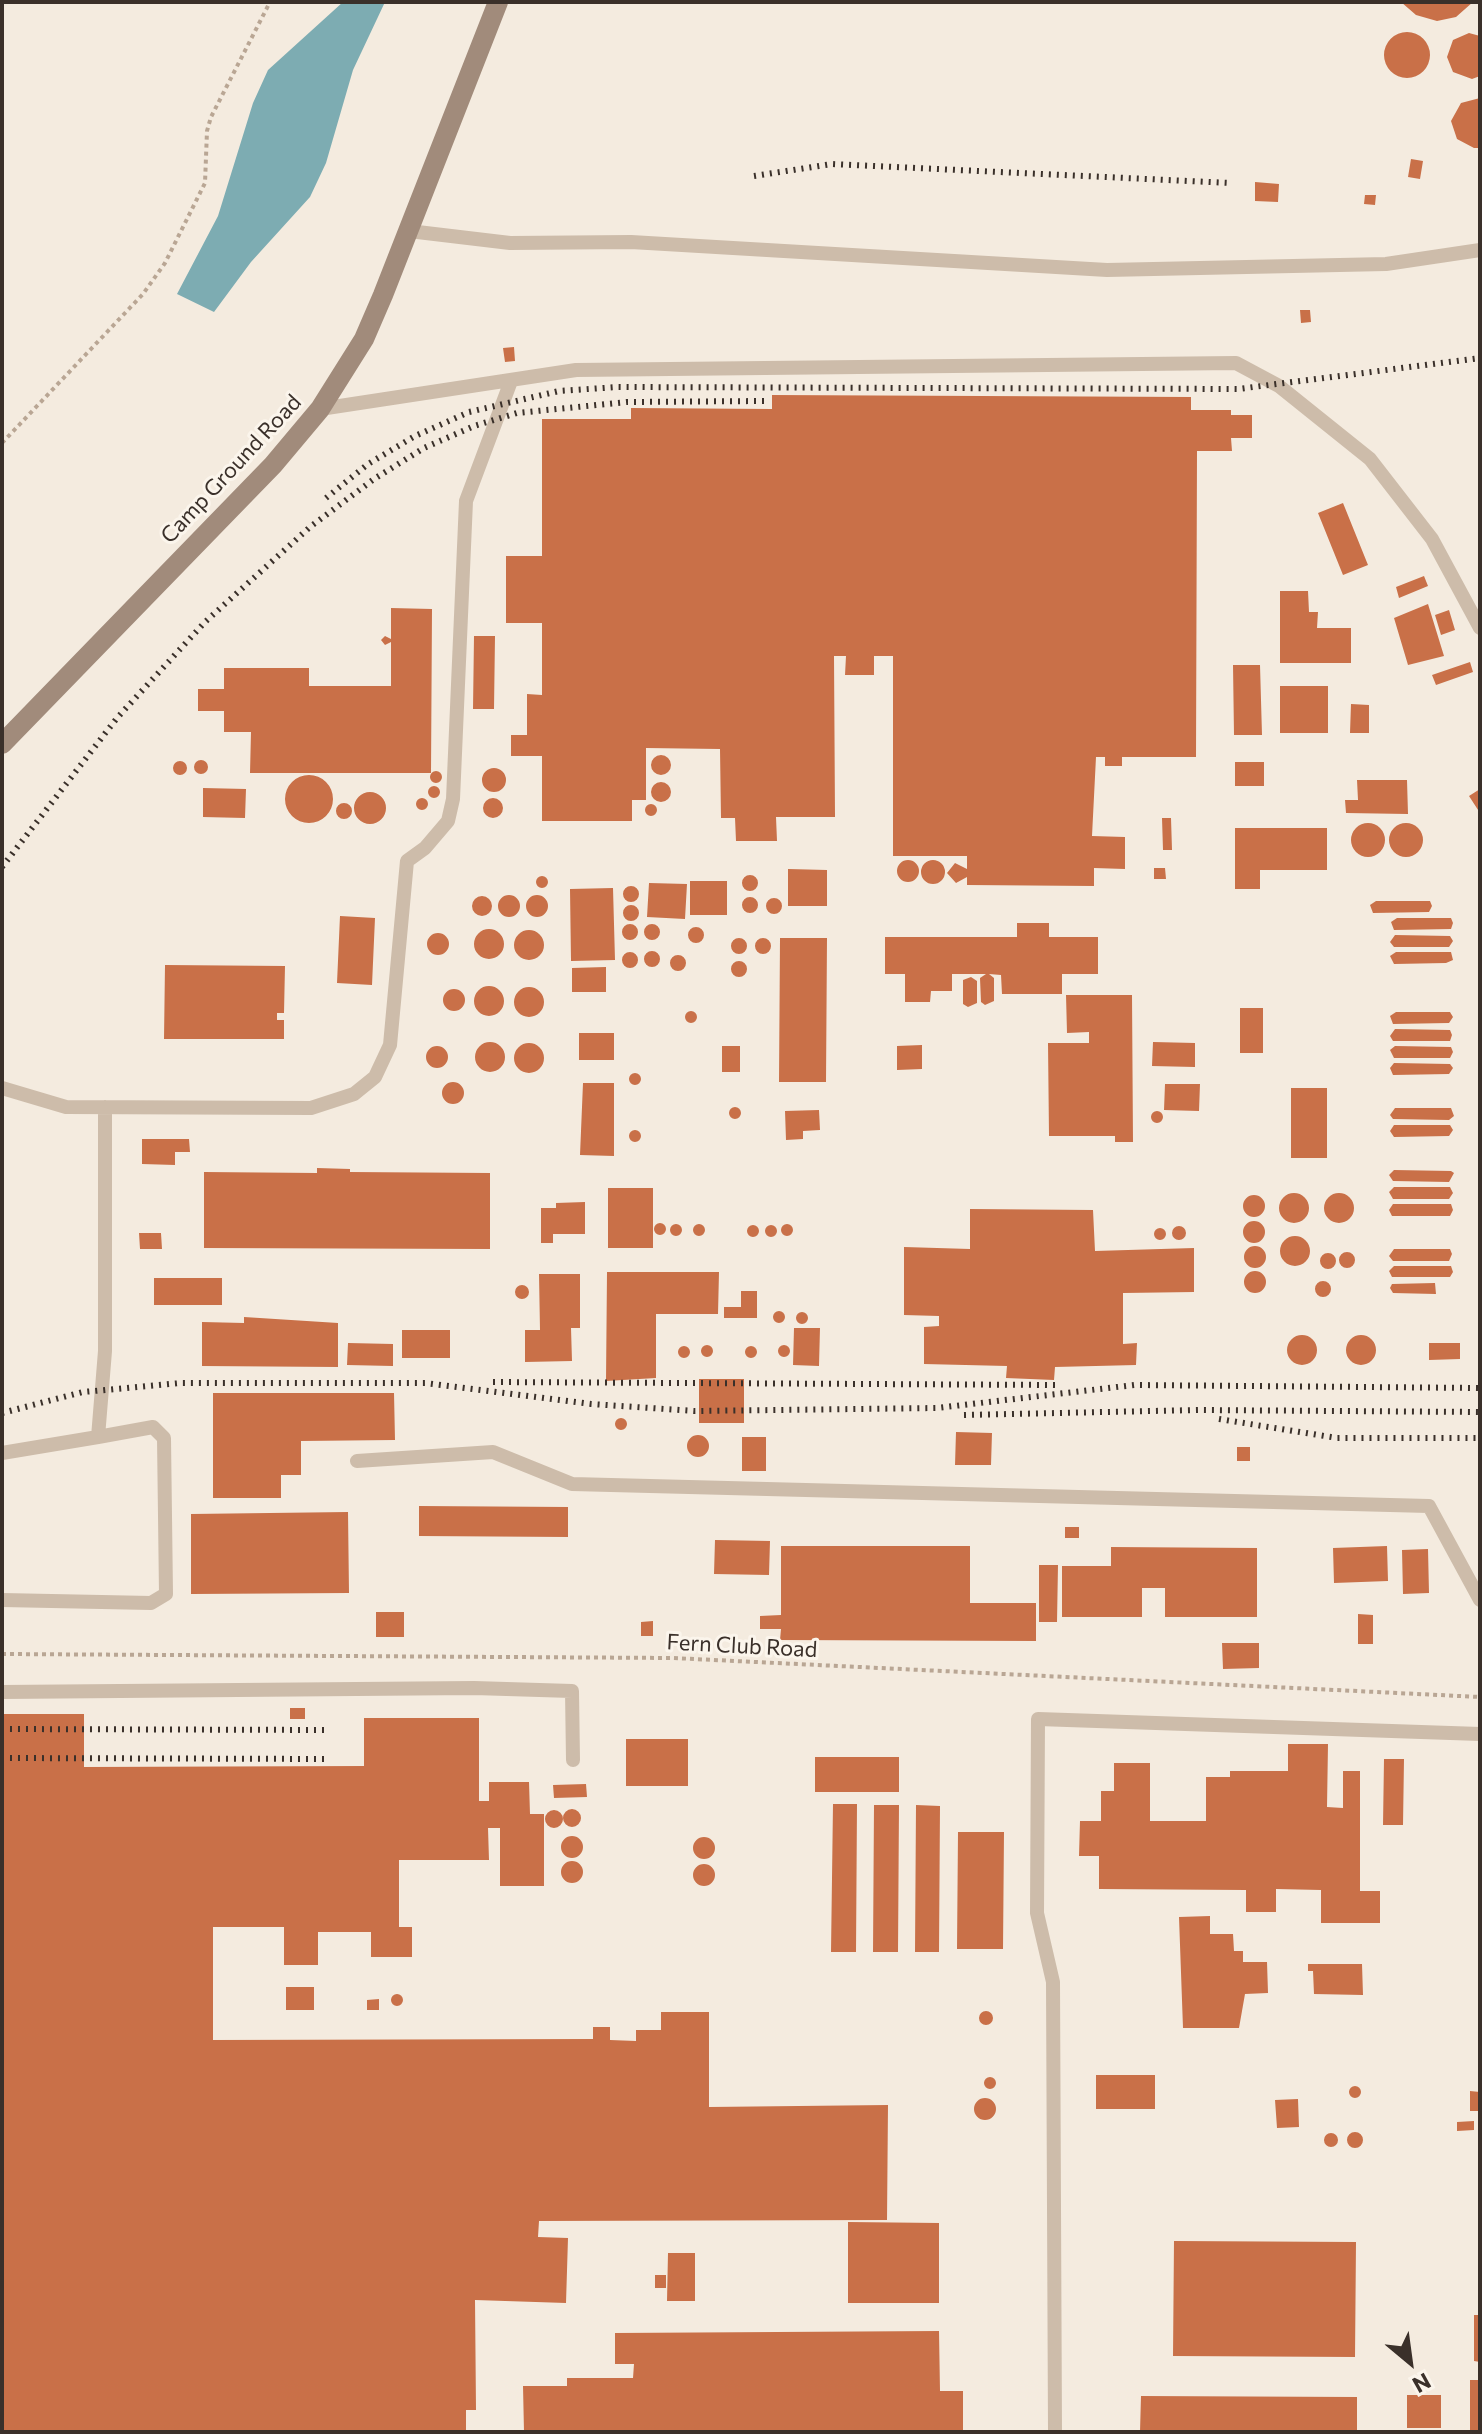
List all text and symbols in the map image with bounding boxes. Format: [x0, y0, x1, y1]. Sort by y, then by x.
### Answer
street label: Camp Ground Road [155, 389, 307, 549]
street label: Fern Club Road [666, 1629, 818, 1663]
north arrow [1370, 2322, 1450, 2402]
text: N [1408, 2368, 1436, 2399]

